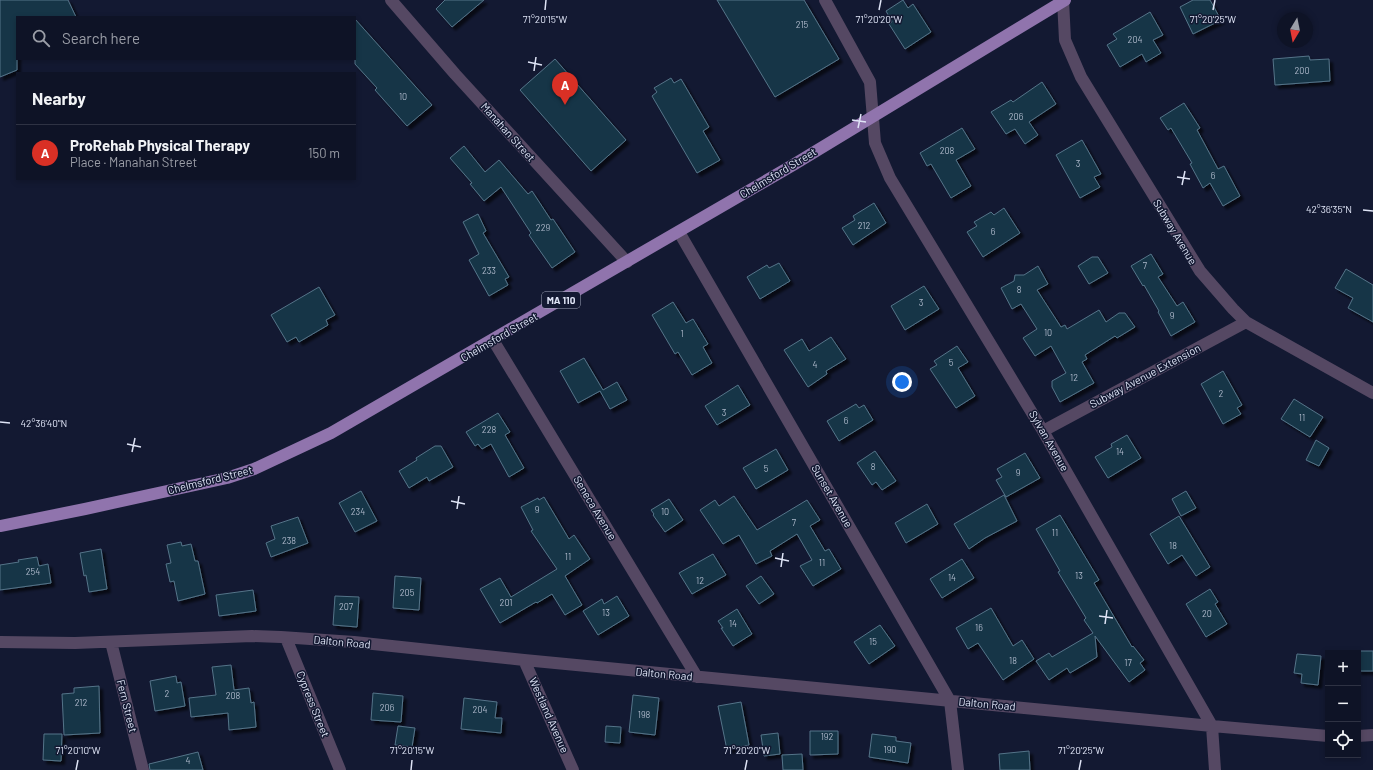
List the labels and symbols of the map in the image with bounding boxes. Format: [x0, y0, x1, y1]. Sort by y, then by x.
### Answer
north arrow [1277, 12, 1313, 48]
text: 71°20'15"W [523, 13, 567, 25]
text: 71°20'20"W [856, 13, 903, 25]
text: 71°20'25"W [1190, 13, 1236, 25]
house number: 215 [796, 19, 809, 30]
house number: 204 [1128, 34, 1142, 45]
house number: 200 [1295, 65, 1310, 76]
pin: A [552, 72, 578, 105]
house number: 10 [399, 91, 407, 102]
street label: Manahan Street [479, 100, 538, 164]
house number: 206 [1009, 111, 1024, 122]
street label: Chelmsford Street [737, 145, 818, 201]
house number: 208 [940, 145, 955, 156]
house number: 3 [1076, 158, 1081, 169]
house number: 6 [1211, 170, 1216, 181]
street label: Subway Avenue [1151, 197, 1200, 267]
text: 42°36'35"N [1306, 203, 1352, 215]
house number: 212 [858, 220, 871, 231]
house number: 229 [536, 222, 550, 233]
house number: 6 [991, 226, 996, 237]
house number: 7 [1143, 260, 1148, 271]
house number: 233 [482, 265, 496, 276]
house number: 8 [1017, 284, 1022, 295]
road number: MA 110 [542, 292, 580, 308]
house number: 3 [919, 297, 924, 308]
street label: Chelmsford Street [458, 309, 540, 364]
house number: 9 [1170, 310, 1175, 321]
house number: 10 [1044, 327, 1052, 338]
house number: 1 [680, 328, 684, 339]
street label: Subway Avenue Extension [1087, 341, 1202, 410]
house number: 5 [949, 357, 954, 368]
house number: 4 [813, 359, 818, 370]
your location [892, 372, 912, 392]
house number: 12 [1070, 372, 1078, 383]
house number: 2 [1219, 388, 1224, 399]
house number: 3 [722, 407, 727, 418]
street label: Sylvan Avenue [1027, 408, 1072, 473]
house number: 11 [1299, 412, 1305, 423]
house number: 6 [844, 415, 849, 426]
text: 42°36'40"N [21, 417, 67, 429]
house number: 228 [482, 424, 496, 435]
house number: 14 [1116, 446, 1124, 457]
house number: 8 [871, 461, 876, 472]
street label: Sunset Avenue [809, 462, 856, 530]
street label: Chelmsford Street [166, 463, 254, 496]
house number: 5 [764, 463, 769, 474]
house number: 9 [1016, 467, 1021, 478]
street label: Seneca Avenue [571, 473, 620, 542]
house number: 9 [535, 504, 540, 515]
house number: 234 [351, 506, 365, 517]
house number: 10 [661, 506, 669, 517]
house number: 7 [792, 517, 797, 528]
house number: 11 [1052, 527, 1058, 538]
house number: 238 [282, 535, 296, 546]
house number: 18 [1169, 540, 1177, 551]
house number: 11 [565, 551, 571, 562]
house number: 11 [819, 557, 825, 568]
house number: 254 [26, 566, 40, 577]
house number: 13 [1075, 570, 1083, 581]
house number: 14 [948, 572, 956, 583]
house number: 12 [696, 575, 704, 586]
house number: 205 [400, 587, 415, 598]
house number: 201 [500, 597, 512, 608]
house number: 207 [339, 601, 354, 612]
house number: 13 [602, 607, 610, 618]
house number: 20 [1202, 608, 1212, 619]
house number: 14 [729, 618, 737, 629]
house number: 16 [975, 622, 983, 633]
street label: Dalton Road [313, 633, 371, 650]
house number: 15 [869, 636, 877, 647]
house number: 18 [1009, 655, 1017, 666]
house number: 17 [1124, 657, 1132, 668]
street label: Dalton Road [635, 665, 693, 682]
street label: Cypress Street [294, 669, 333, 739]
street label: Westland Avenue [527, 675, 572, 755]
street label: Fern Street [115, 678, 140, 734]
house number: 2 [165, 688, 170, 699]
house number: 208 [226, 690, 241, 701]
street label: Dalton Road [958, 695, 1016, 712]
house number: 212 [75, 697, 88, 708]
house number: 206 [380, 702, 395, 713]
house number: 204 [473, 704, 487, 715]
house number: 198 [638, 709, 651, 720]
house number: 192 [821, 731, 834, 742]
text: 71°20'10"W [56, 744, 101, 756]
text: 71°20'15"W [390, 744, 434, 756]
text: 71°20'20"W [724, 744, 771, 756]
house number: 190 [884, 744, 896, 755]
text: 71°20'25"W [1058, 744, 1104, 756]
house number: 4 [186, 755, 191, 766]

